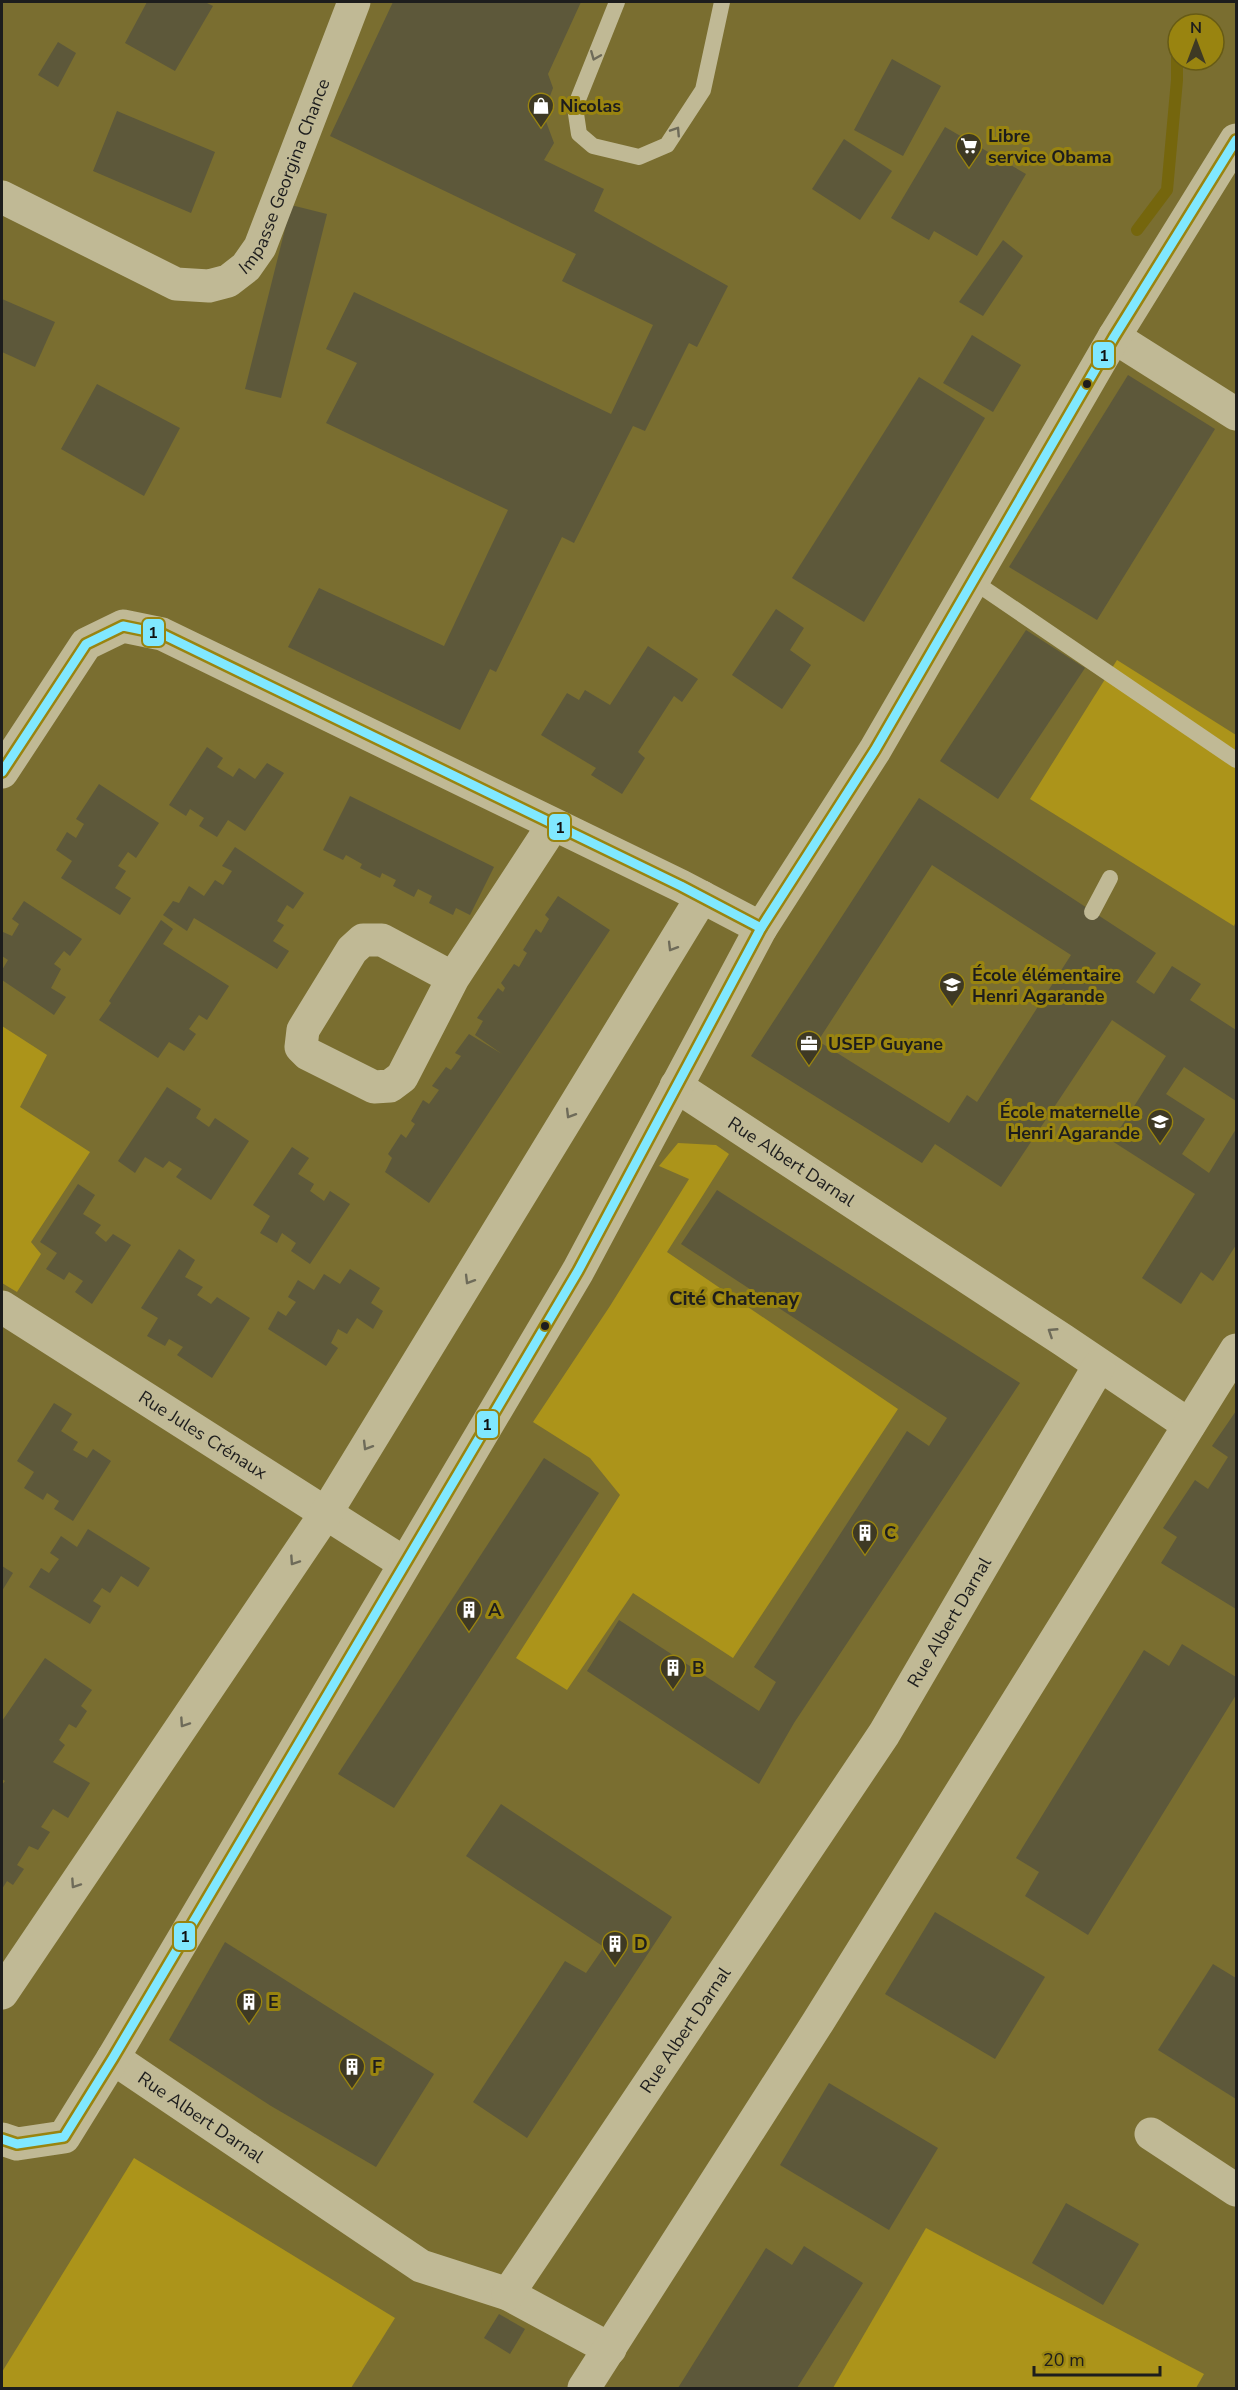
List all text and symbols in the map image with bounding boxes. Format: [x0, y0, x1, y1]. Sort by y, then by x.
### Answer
north arrow [1166, 12, 1226, 72]
text: N [1190, 17, 1202, 39]
one-way arrow [590, 50, 602, 61]
street label: Impasse Georgina Chance [234, 75, 335, 280]
shop icon: Nicolas [526, 91, 556, 129]
place label: Nicolas [560, 94, 621, 118]
place label: Libre service Obama [988, 124, 1112, 169]
one-way arrow [669, 127, 681, 137]
supermarket icon: Libre service Obama [954, 131, 984, 169]
line badge: 1 [1092, 341, 1115, 369]
text: 1 [1099, 345, 1109, 367]
unlabelled marker [1081, 378, 1093, 390]
line badge: 1 [142, 618, 165, 647]
text: 1 [148, 622, 158, 644]
line badge: 1 [548, 813, 571, 841]
text: 1 [555, 817, 565, 839]
one-way arrow [667, 941, 679, 951]
place label: École élémentaire Henri Agarande [972, 963, 1121, 1008]
school or university icon: École élémentaire Henri Agarande [937, 970, 967, 1008]
office icon: USEP Guyane [794, 1029, 824, 1067]
place label: USEP Guyane [828, 1032, 943, 1056]
place label: École maternelle Henri Agarande [1000, 1100, 1140, 1145]
school or university icon: École maternelle Henri Agarande [1145, 1107, 1175, 1145]
one-way arrow [566, 1108, 578, 1118]
street label: Rue Albert Darnal [723, 1111, 860, 1213]
one-way arrow [464, 1274, 476, 1284]
district label: Cité Chatenay [669, 1285, 800, 1312]
unlabelled marker [539, 1320, 551, 1332]
one-way arrow [1047, 1328, 1058, 1339]
street label: Rue Jules Crénaux [134, 1385, 272, 1485]
line badge: 1 [476, 1410, 499, 1439]
text: 1 [482, 1414, 492, 1436]
one-way arrow [363, 1440, 375, 1450]
building icon: C [850, 1518, 880, 1556]
place label: C [884, 1521, 896, 1545]
street label: Rue Albert Darnal [902, 1552, 997, 1692]
one-way arrow [290, 1555, 301, 1566]
building icon: A [454, 1595, 484, 1633]
place label: A [488, 1598, 502, 1622]
building icon: B [658, 1653, 688, 1691]
place label: B [692, 1656, 704, 1680]
one-way arrow [180, 1716, 191, 1727]
one-way arrow [71, 1878, 82, 1889]
line badge: 1 [173, 1922, 196, 1951]
text: 1 [180, 1926, 190, 1948]
building icon: D [600, 1929, 630, 1967]
place label: D [634, 1932, 648, 1956]
street label: Rue Albert Darnal [634, 1962, 737, 2098]
building icon: E [234, 1987, 264, 2025]
place label: E [268, 1990, 279, 2014]
building icon: F [337, 2052, 367, 2090]
place label: F [372, 2055, 382, 2079]
street label: Rue Albert Darnal [133, 2066, 269, 2169]
scale bar [1034, 2339, 1160, 2377]
text: 20 m [1043, 2348, 1085, 2372]

